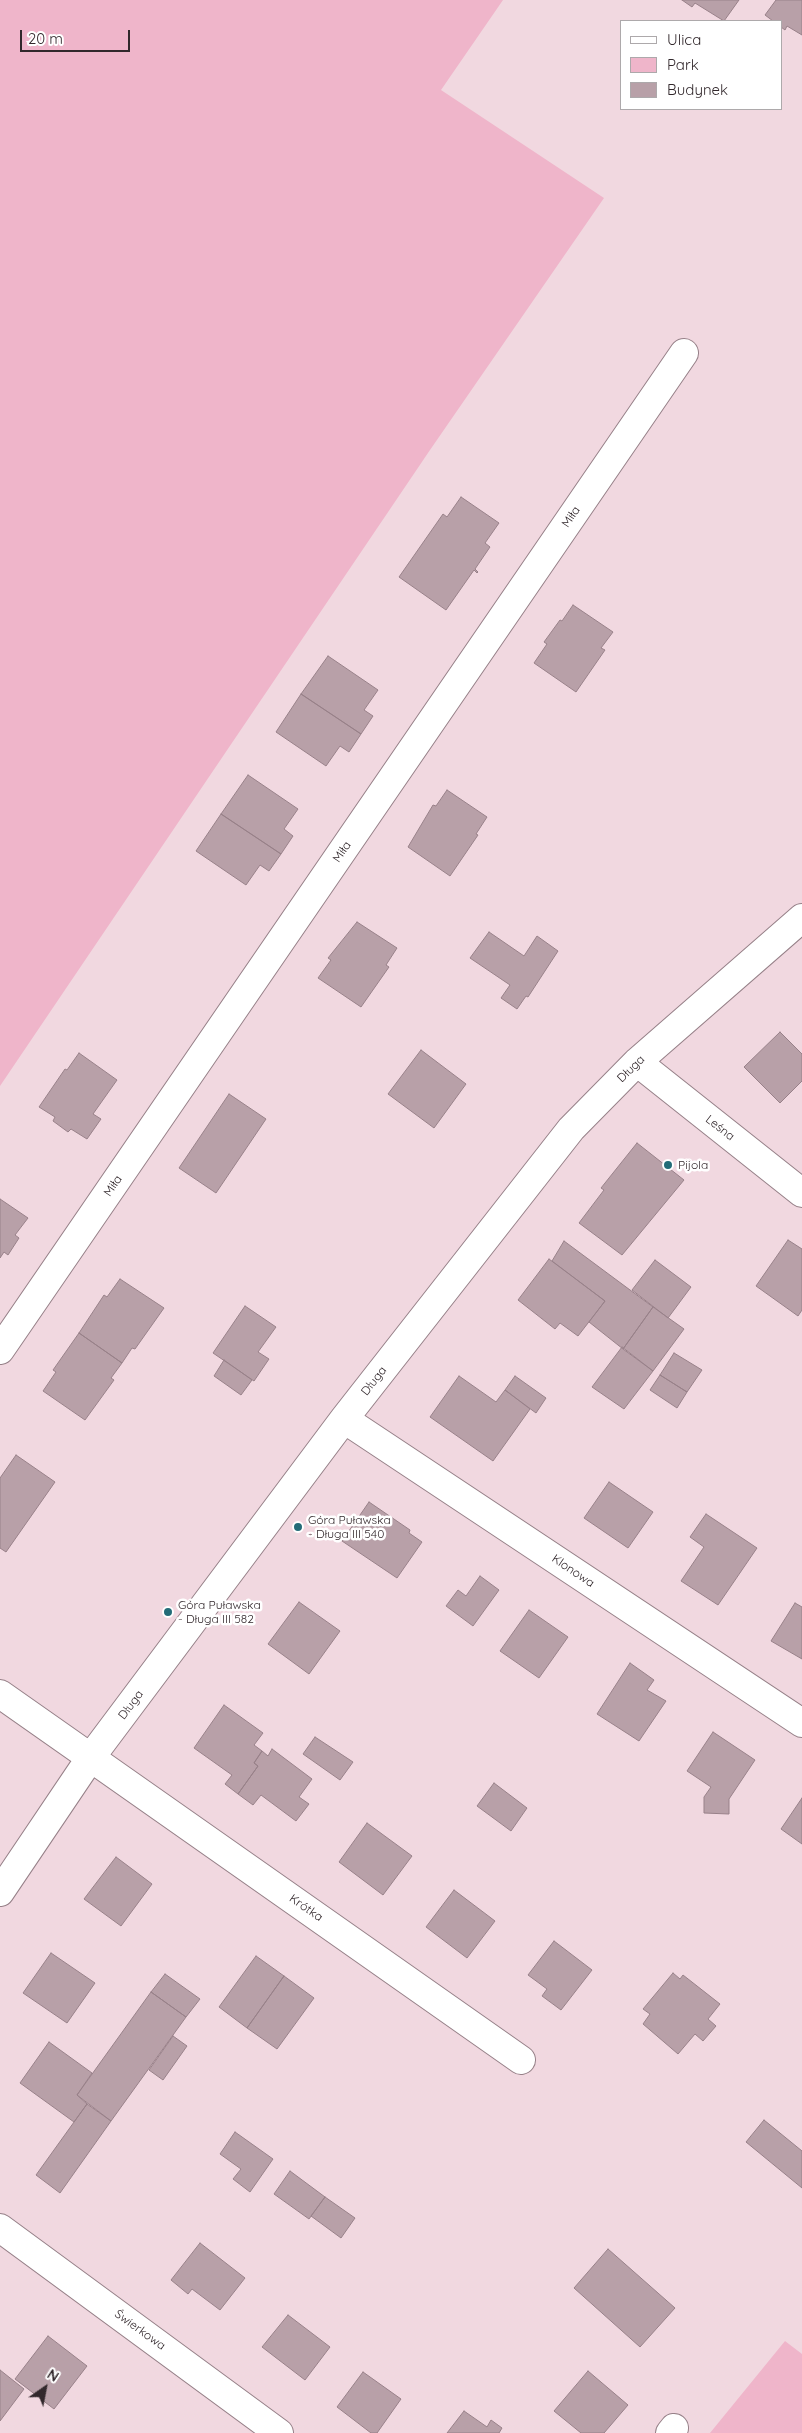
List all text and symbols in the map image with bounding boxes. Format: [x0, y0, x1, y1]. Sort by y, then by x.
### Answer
scale bar [22, 20, 132, 52]
legend [620, 20, 782, 110]
text: 20 m [28, 29, 63, 48]
text: Ulica [667, 30, 701, 49]
text: Park [667, 55, 699, 74]
text: Budynek [667, 80, 728, 99]
street label: Miła [559, 504, 583, 530]
street label: Miła [330, 839, 354, 865]
street label: Długa [614, 1052, 648, 1086]
street label: Leśna [703, 1112, 737, 1144]
place label: Pijola [678, 1158, 708, 1172]
marker: Pijola [662, 1159, 674, 1171]
street label: Miła [101, 1173, 125, 1199]
street label: Długa [358, 1364, 390, 1398]
place label: Góra Puławska - Długa III 540 [308, 1513, 391, 1541]
marker: Góra Puławska - Długa III 540 [292, 1521, 304, 1533]
street label: Klonowa [549, 1551, 597, 1591]
place label: Góra Puławska - Długa III 582 [178, 1598, 261, 1626]
marker: Góra Puławska - Długa III 582 [162, 1606, 174, 1618]
street label: Długa [115, 1688, 147, 1722]
street label: Krótka [286, 1891, 326, 1925]
street label: Świerkowa [112, 2307, 168, 2353]
north arrow [20, 2363, 70, 2413]
text: N [44, 2365, 62, 2386]

